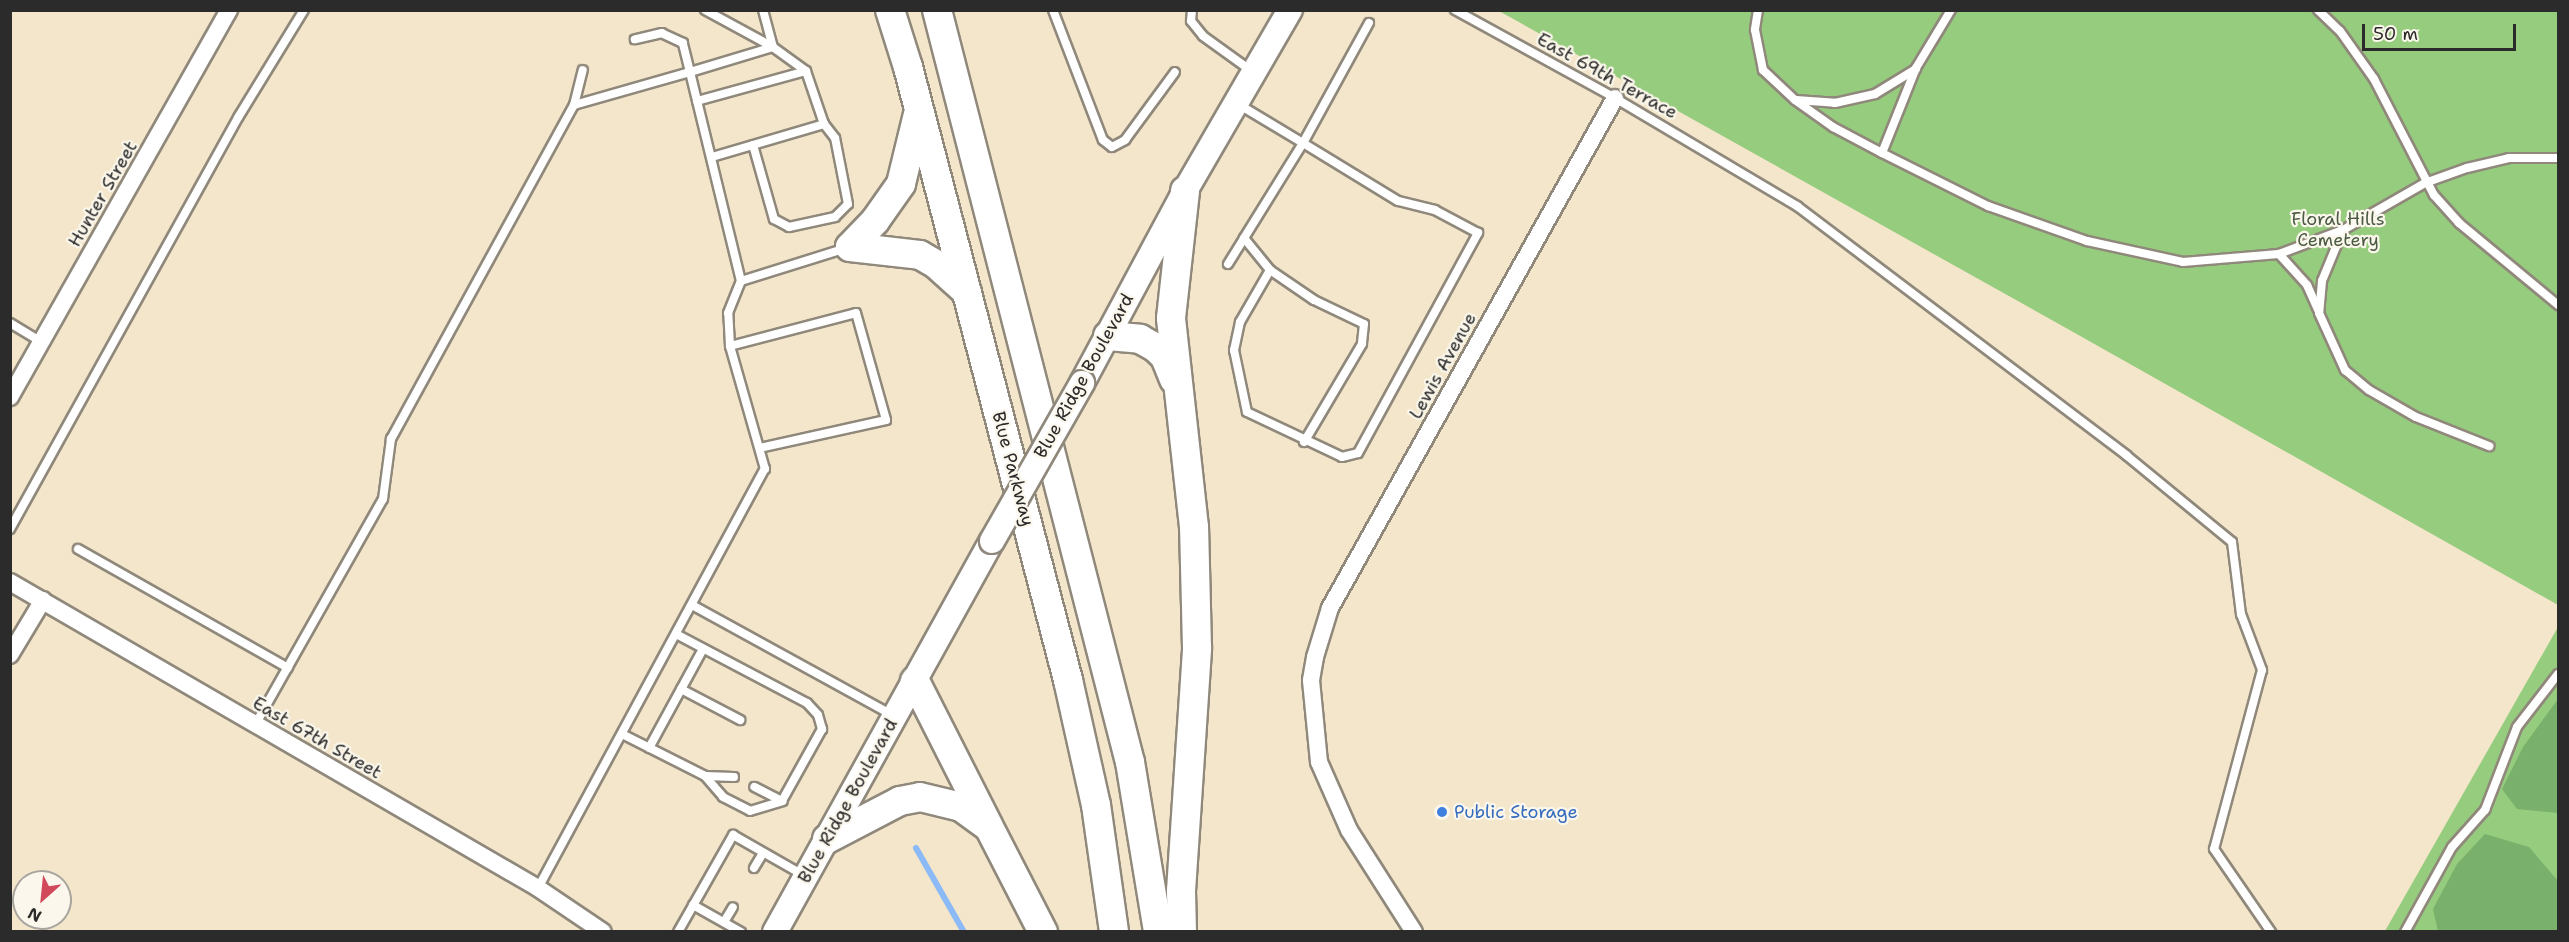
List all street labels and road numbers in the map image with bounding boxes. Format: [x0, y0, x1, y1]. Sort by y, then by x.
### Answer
street label: East 69th Terrace [1533, 28, 1681, 124]
street label: Hunter Street [64, 137, 142, 251]
street label: Blue Ridge Boulevard [1030, 290, 1138, 462]
street label: Lewis Avenue [1405, 309, 1481, 423]
street label: Blue Parkway [987, 409, 1039, 529]
street label: East 67th Street [249, 692, 385, 784]
street label: Blue Ridge Boulevard [794, 715, 902, 887]

